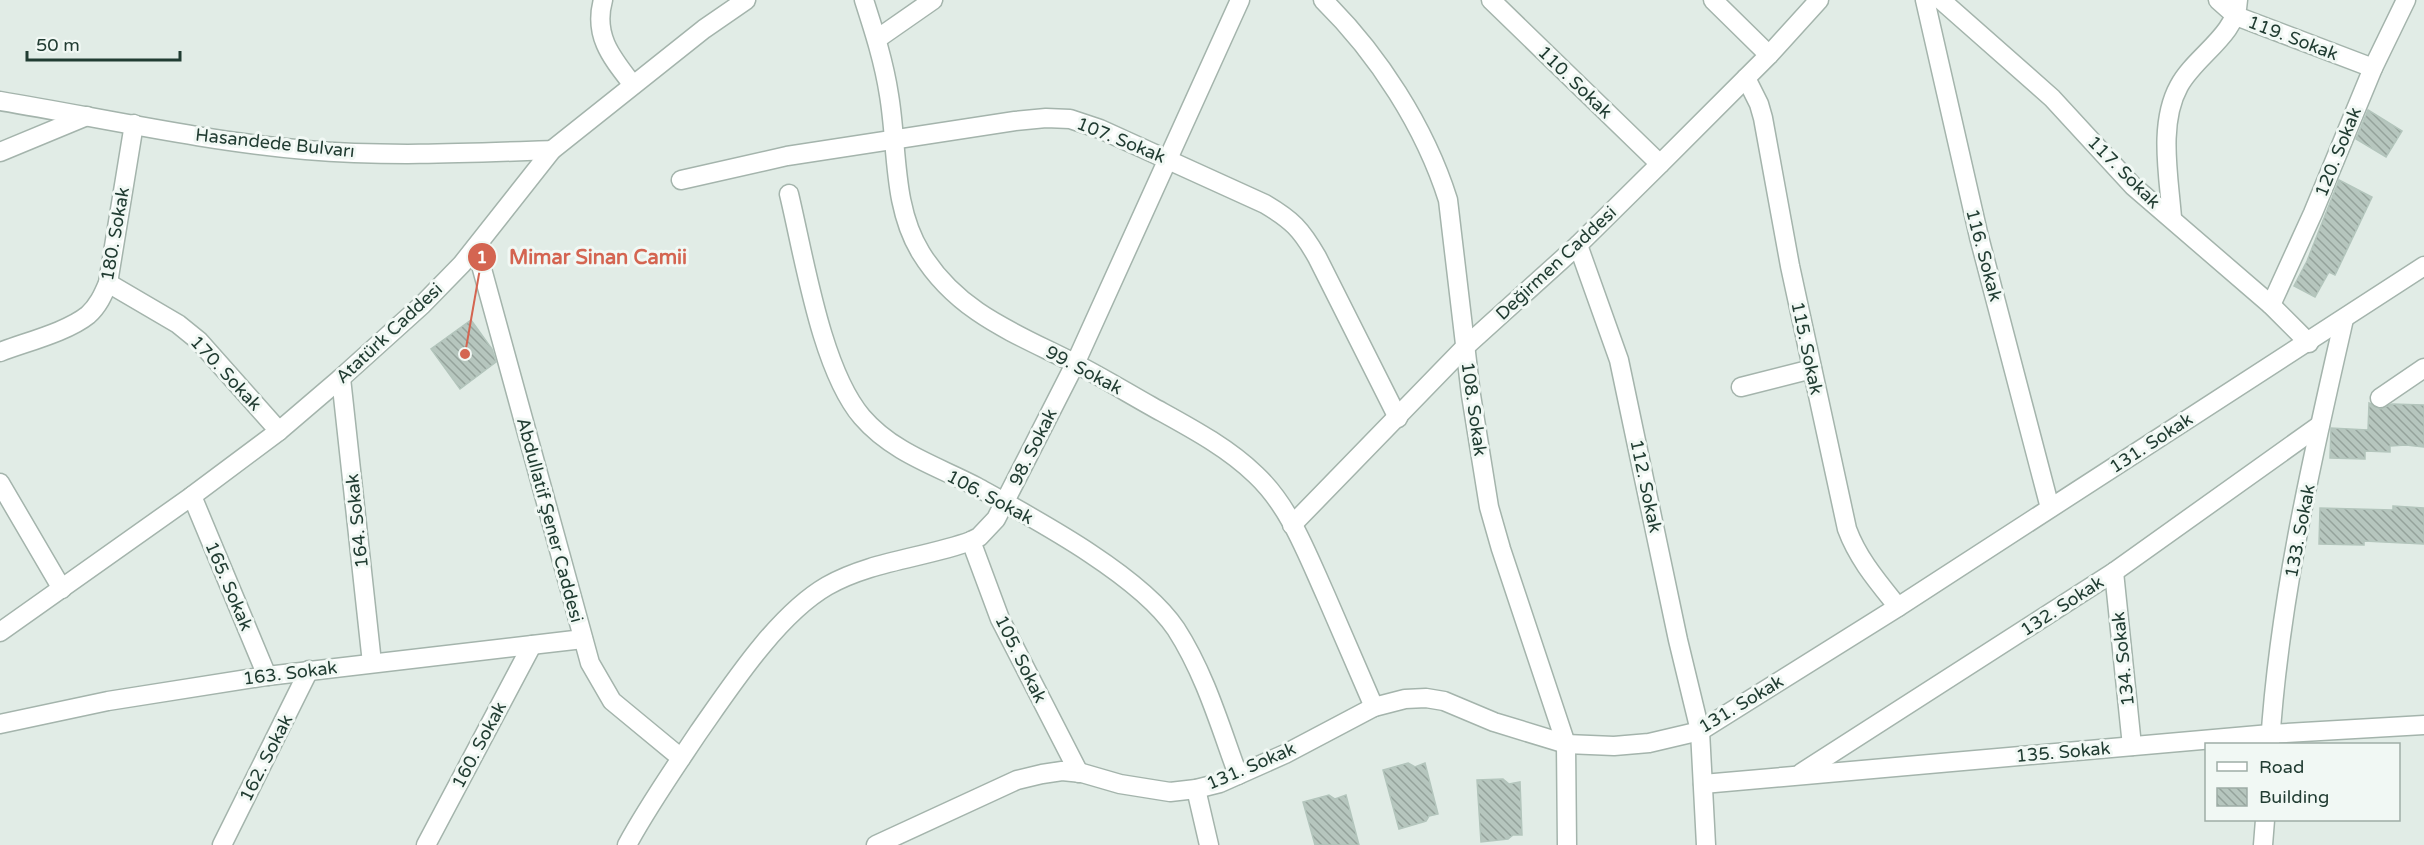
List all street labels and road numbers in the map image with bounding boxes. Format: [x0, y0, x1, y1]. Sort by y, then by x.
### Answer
street label: 119. Sokak [2245, 11, 2341, 65]
street label: 110. Sokak [1533, 41, 1617, 123]
street label: 120. Sokak [2310, 104, 2366, 200]
street label: 107. Sokak [1073, 112, 1169, 168]
street label: Hasandede Bulvarı [194, 124, 356, 162]
street label: 117. Sokak [2083, 131, 2165, 213]
street label: 180. Sokak [96, 185, 134, 283]
street label: Değirmen Caddesi [1491, 201, 1621, 325]
street label: 116. Sokak [1961, 206, 2007, 304]
street label: Atatürk Caddesi [331, 278, 447, 388]
street label: 115. Sokak [1786, 299, 1828, 397]
street label: 170. Sokak [186, 331, 267, 415]
street label: 99. Sokak [1042, 341, 1126, 399]
street label: 108. Sokak [1457, 360, 1492, 458]
street label: 98. Sokak [1004, 405, 1062, 489]
street label: 131. Sokak [2105, 408, 2197, 478]
street label: Abdullatif Şener Caddesi [512, 415, 588, 625]
street label: 112. Sokak [1625, 437, 1667, 535]
street label: 106. Sokak [943, 465, 1037, 529]
street label: 164. Sokak [341, 472, 373, 569]
street label: 133. Sokak [2280, 482, 2320, 580]
street label: 165. Sokak [200, 538, 258, 634]
street label: 132. Sokak [2016, 571, 2108, 641]
street label: 134. Sokak [2107, 610, 2139, 707]
street label: 105. Sokak [990, 612, 1052, 707]
street label: 163. Sokak [242, 656, 339, 690]
street label: 131. Sokak [1695, 670, 1787, 738]
street label: 160. Sokak [447, 698, 511, 792]
street label: 162. Sokak [235, 711, 297, 805]
street label: 131. Sokak [1203, 737, 1299, 795]
street label: 135. Sokak [2015, 737, 2111, 767]

